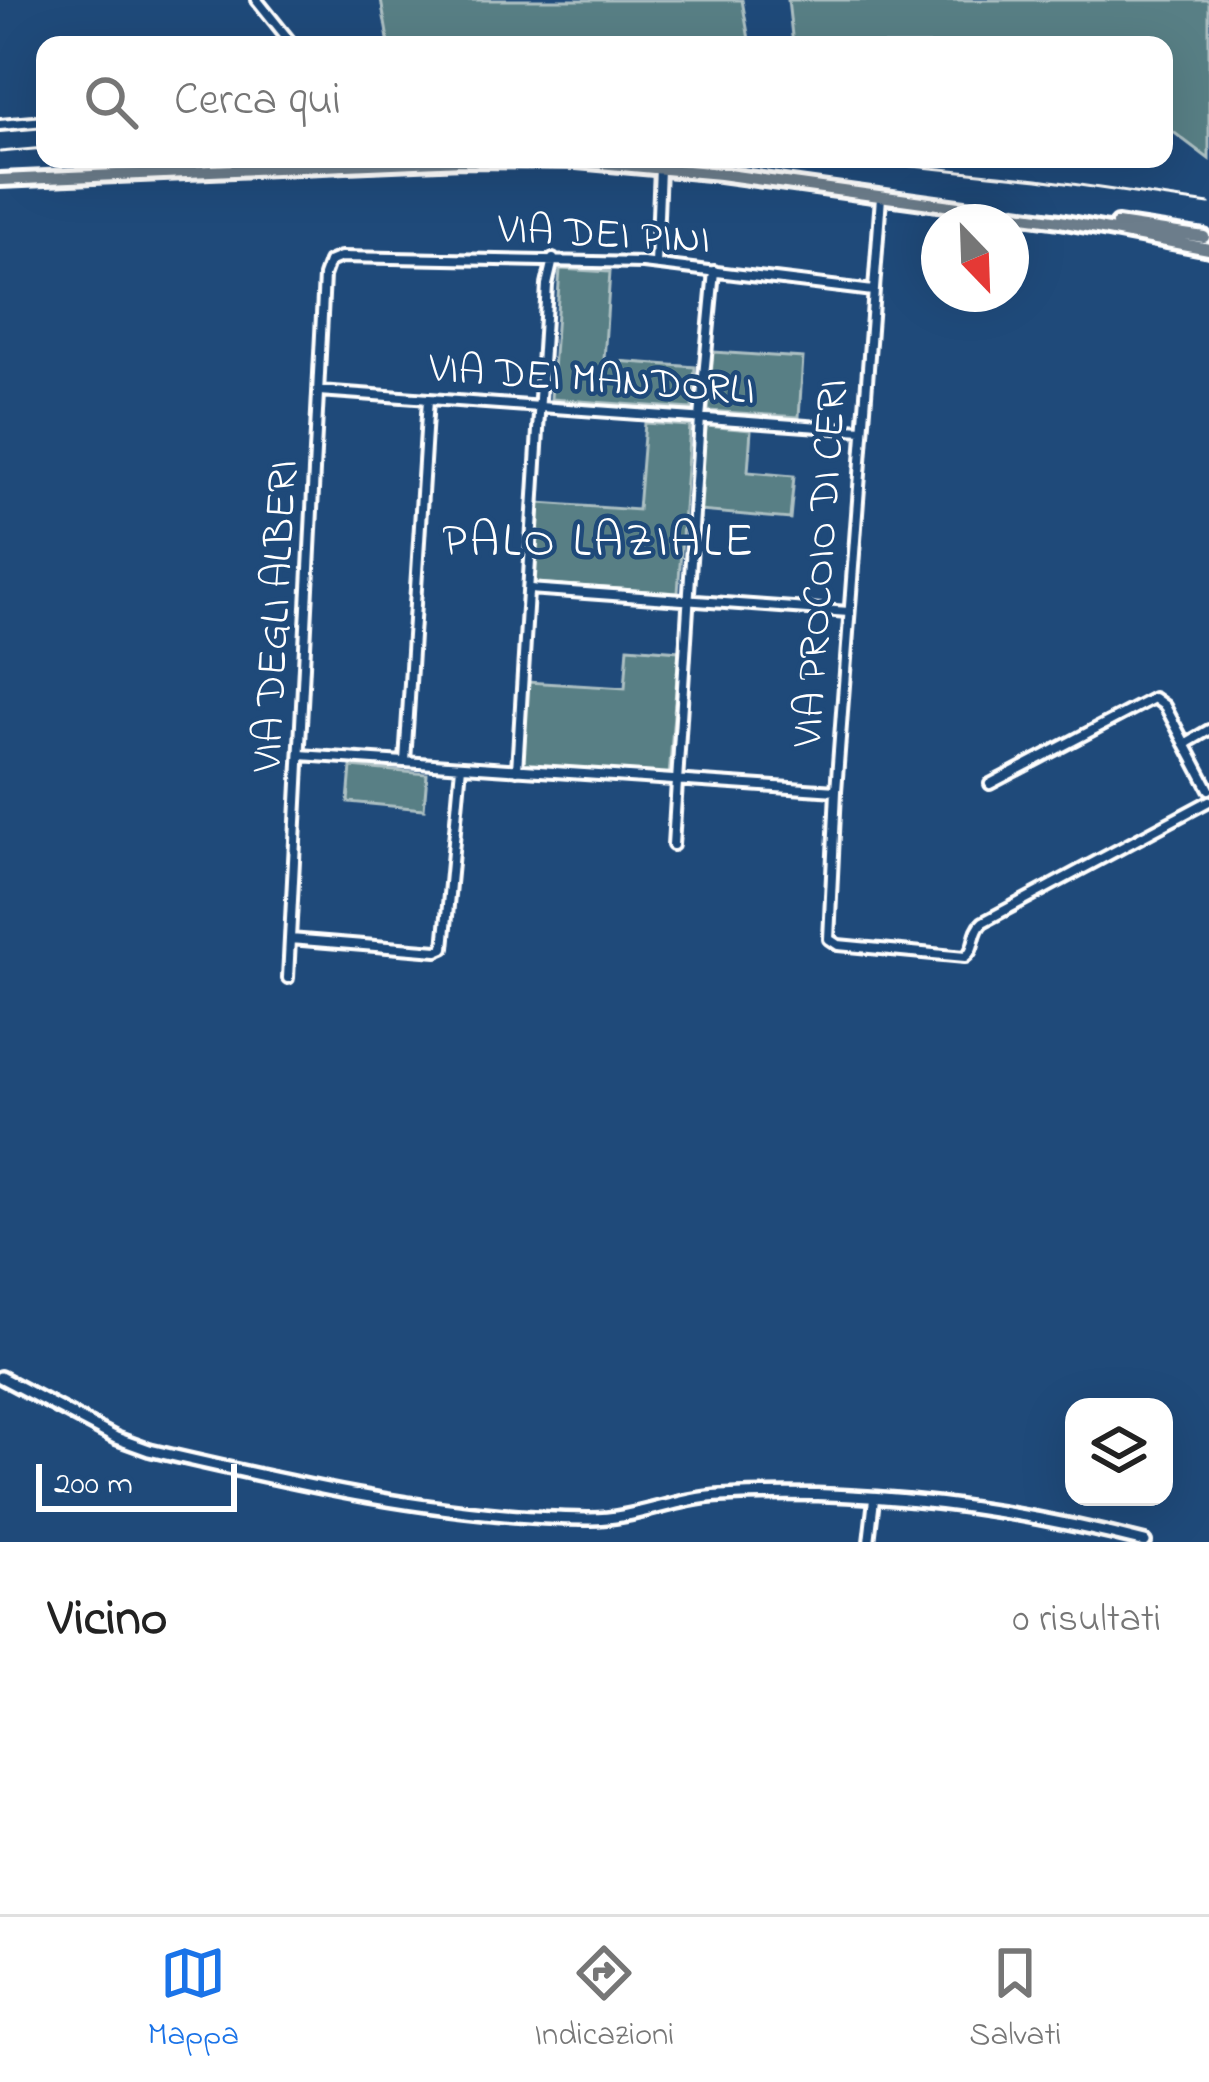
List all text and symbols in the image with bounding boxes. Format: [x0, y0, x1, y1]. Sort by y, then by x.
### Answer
search box [36, 36, 1173, 168]
icon: search [78, 69, 144, 135]
text: Cerca qui [174, 69, 341, 135]
street label: VIA DEI PINI [495, 200, 712, 272]
north arrow [921, 204, 1029, 312]
street label: VIA DEI MANDORLI [426, 339, 757, 423]
street label: VIA PROCOIO DI CERI [779, 377, 865, 750]
street label: VIA DEGLI ALBERI [238, 458, 316, 775]
district label: PALO LAZIALE [442, 508, 756, 578]
map controls [1065, 1398, 1173, 1506]
button: layers [1065, 1398, 1173, 1506]
scale bar [36, 1458, 237, 1511]
text: 200 m [54, 1461, 133, 1509]
text: Vicino [48, 1583, 167, 1658]
text: 0 risultati [1012, 1592, 1161, 1649]
tab: Mappa [148, 1940, 239, 2060]
tab: Indicazioni [534, 1940, 674, 2060]
tab: Salvati [969, 1940, 1061, 2060]

